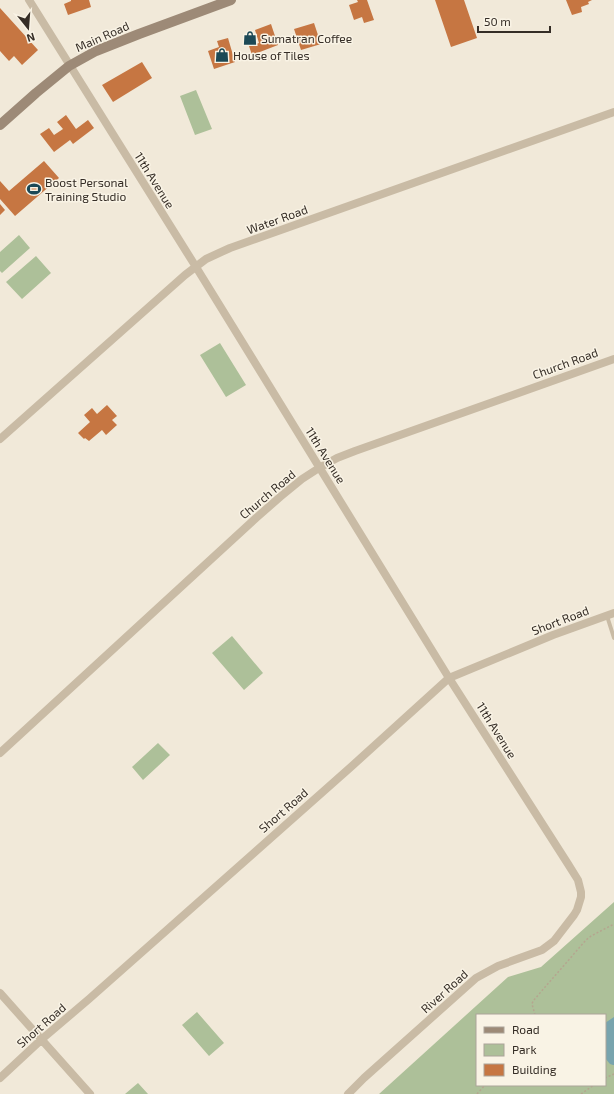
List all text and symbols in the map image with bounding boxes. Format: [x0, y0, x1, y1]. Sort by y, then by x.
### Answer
north arrow [8, 8, 48, 48]
scale bar [478, 8, 550, 34]
text: 50 m [484, 14, 511, 28]
street label: Main Road [73, 18, 131, 54]
shop icon: Sumatran Coffee [242, 30, 258, 46]
text: N [25, 31, 37, 45]
place label: Sumatran Coffee [261, 31, 352, 45]
shop icon: House of Tiles [214, 47, 230, 63]
place label: House of Tiles [233, 48, 309, 62]
street label: 11th Avenue [132, 149, 178, 211]
place label: Boost Personal Training Studio [45, 175, 128, 203]
sports icon: Boost Personal Training Studio [26, 181, 42, 197]
street label: Water Road [245, 202, 309, 236]
street label: Church Road [530, 345, 600, 381]
street label: 11th Avenue [303, 424, 349, 486]
street label: Church Road [236, 467, 298, 521]
street label: Short Road [529, 603, 591, 637]
street label: 11th Avenue [474, 699, 520, 761]
street label: Short Road [256, 785, 310, 835]
street label: River Road [418, 966, 470, 1016]
street label: Short Road [14, 1000, 68, 1050]
legend [476, 1014, 606, 1086]
text: Road [512, 1022, 540, 1036]
text: Park [512, 1042, 537, 1056]
text: Building [512, 1062, 557, 1076]

